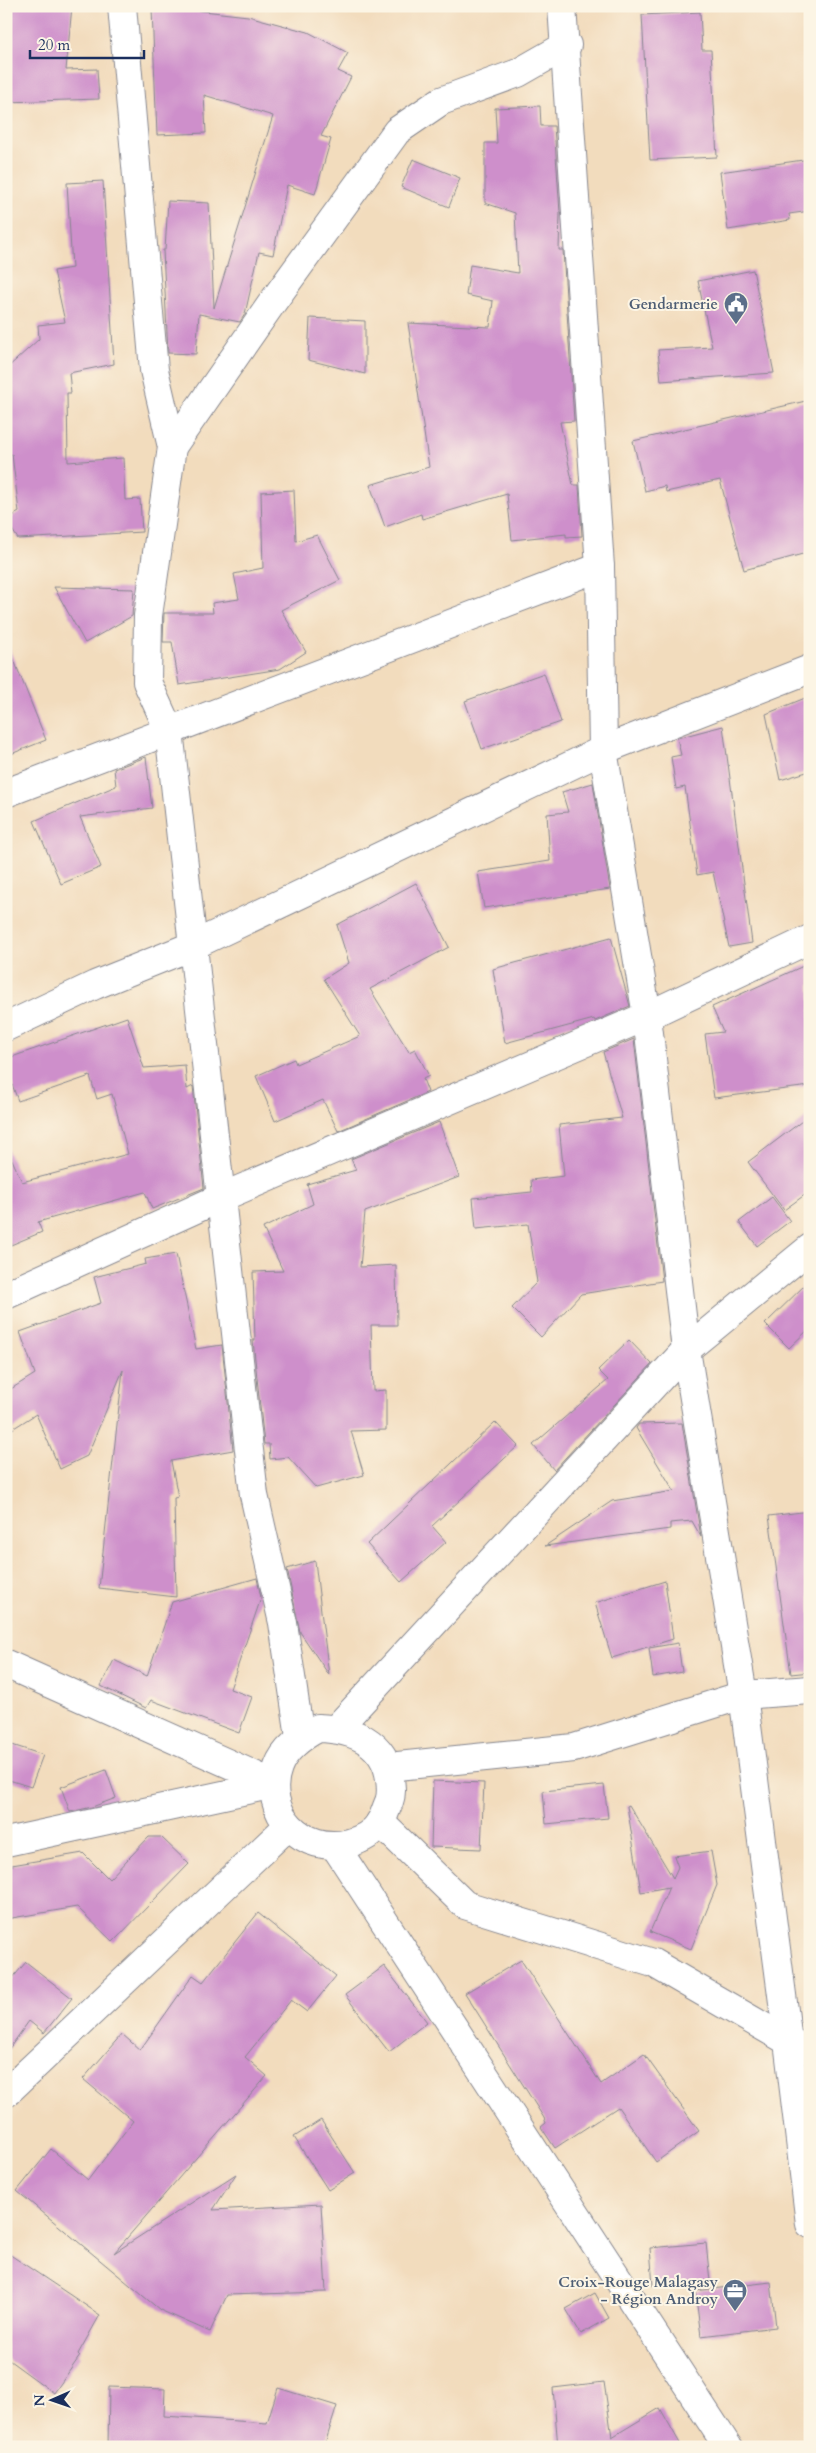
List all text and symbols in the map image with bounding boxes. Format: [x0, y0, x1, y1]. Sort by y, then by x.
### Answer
scale bar [30, 28, 144, 60]
text: 20 m [38, 35, 70, 55]
public building icon: Gendarmerie [723, 291, 749, 325]
place label: Gendarmerie [629, 294, 718, 314]
place label: Croix-Rouge Malagasy - Région Androy [558, 2272, 718, 2309]
office icon: Croix-Rouge Malagasy - Région Androy [722, 2278, 748, 2312]
north arrow [28, 2376, 78, 2426]
text: N [30, 2394, 49, 2407]

